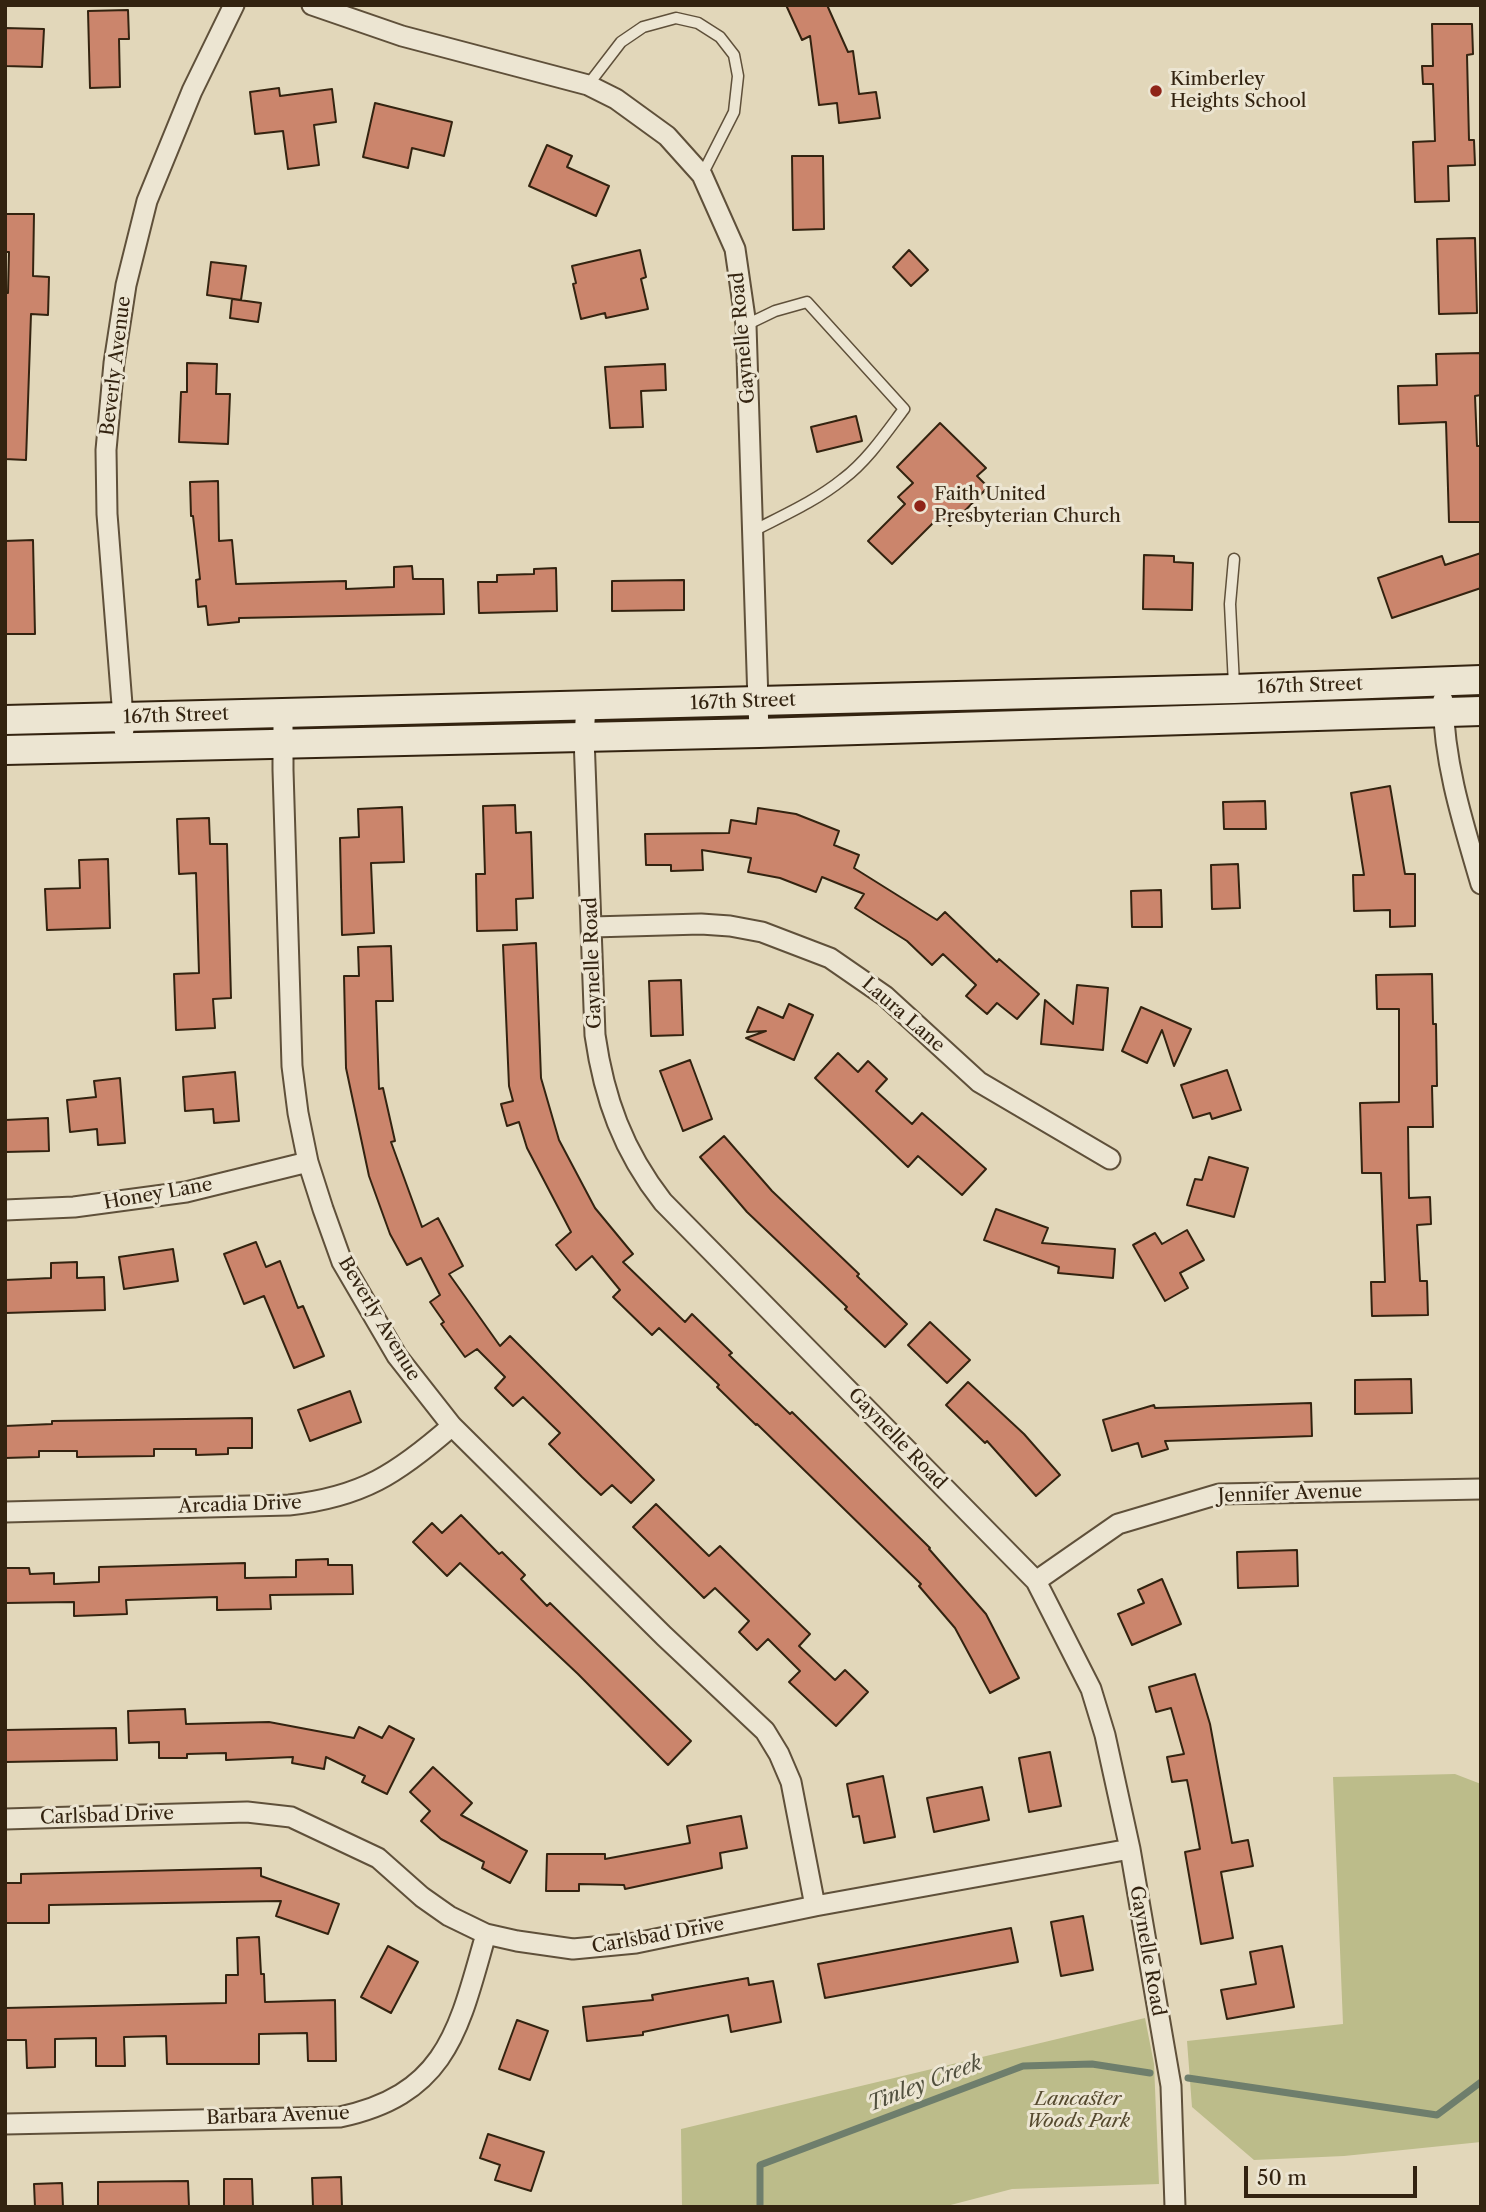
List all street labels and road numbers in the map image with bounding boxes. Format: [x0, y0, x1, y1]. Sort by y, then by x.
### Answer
street label: Gaynelle Road [726, 271, 760, 405]
street label: Beverly Avenue [96, 295, 136, 437]
street label: 167th Street [1257, 673, 1363, 699]
street label: 167th Street [690, 689, 796, 715]
street label: 167th Street [123, 703, 229, 729]
street label: Gaynelle Road [579, 897, 607, 1029]
street label: Laura Lane [857, 973, 949, 1057]
street label: Honey Lane [102, 1173, 214, 1215]
street label: Beverly Avenue [333, 1253, 425, 1385]
street label: Gaynelle Road [843, 1384, 951, 1494]
street label: Jennifer Avenue [1217, 1480, 1363, 1508]
street label: Arcadia Drive [178, 1491, 302, 1519]
street label: Carlsbad Drive [40, 1802, 174, 1830]
street label: Gaynelle Road [1124, 1884, 1170, 2018]
street label: Carlsbad Drive [590, 1913, 726, 1959]
street label: Barbara Avenue [206, 2102, 350, 2130]

